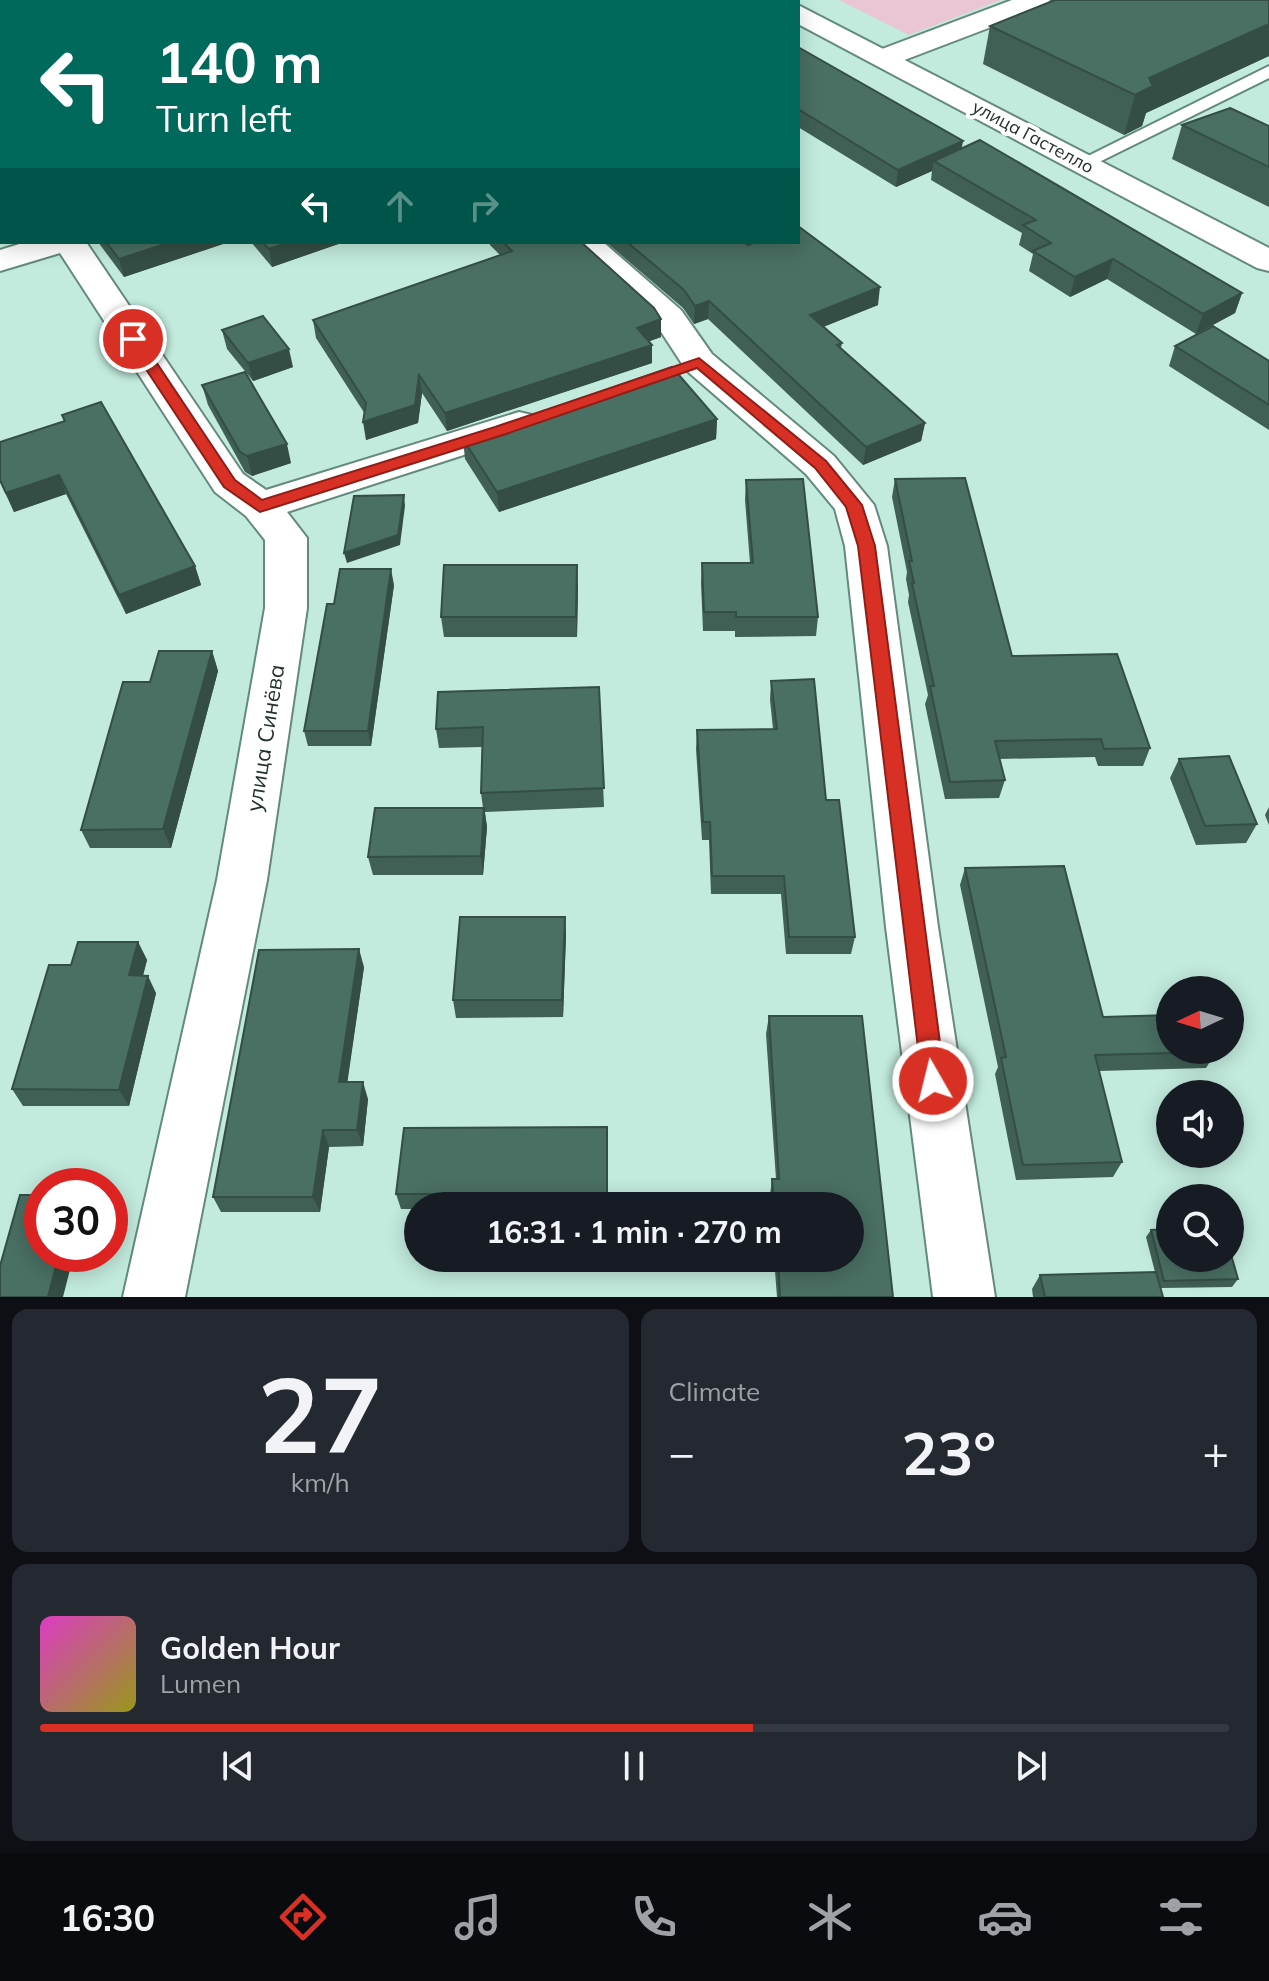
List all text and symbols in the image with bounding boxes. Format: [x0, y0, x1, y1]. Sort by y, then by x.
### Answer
text: 140 m [156, 27, 323, 97]
icon: left [24, 32, 128, 136]
street label: улица Гастелло [968, 95, 1098, 178]
text: Turn left [156, 96, 292, 141]
icon: left [294, 184, 338, 228]
icon: ahead [378, 184, 422, 228]
icon: right [462, 184, 506, 228]
pin [99, 305, 167, 373]
icon: arrive [111, 317, 155, 361]
street label: улица Синёва [240, 662, 290, 814]
north arrow [1156, 976, 1244, 1064]
map controls [1156, 976, 1244, 1272]
position arrow [891, 1039, 975, 1123]
button: sound [1156, 1080, 1244, 1168]
speed limit sign: 30 [24, 1168, 128, 1272]
button: search [1156, 1184, 1244, 1272]
text: 16:31 · 1 min · 270 m [486, 1213, 782, 1251]
text: 27 [258, 1348, 383, 1479]
text: Climate [669, 1375, 760, 1408]
text: 23° [901, 1415, 996, 1490]
text: − [669, 1425, 695, 1480]
text: + [1203, 1425, 1229, 1480]
text: km/h [291, 1466, 350, 1499]
text: Golden Hour [160, 1629, 340, 1667]
text: Lumen [160, 1667, 241, 1700]
icon: previous [216, 1744, 260, 1788]
icon: pause [612, 1744, 656, 1788]
icon: next [1009, 1744, 1053, 1788]
icon: directions [275, 1889, 331, 1945]
icon: music [450, 1889, 506, 1945]
icon: phone [626, 1889, 682, 1945]
icon: climate [802, 1889, 858, 1945]
icon: car [977, 1889, 1033, 1945]
icon: filters [1153, 1889, 1209, 1945]
text: 16:30 [60, 1895, 155, 1940]

